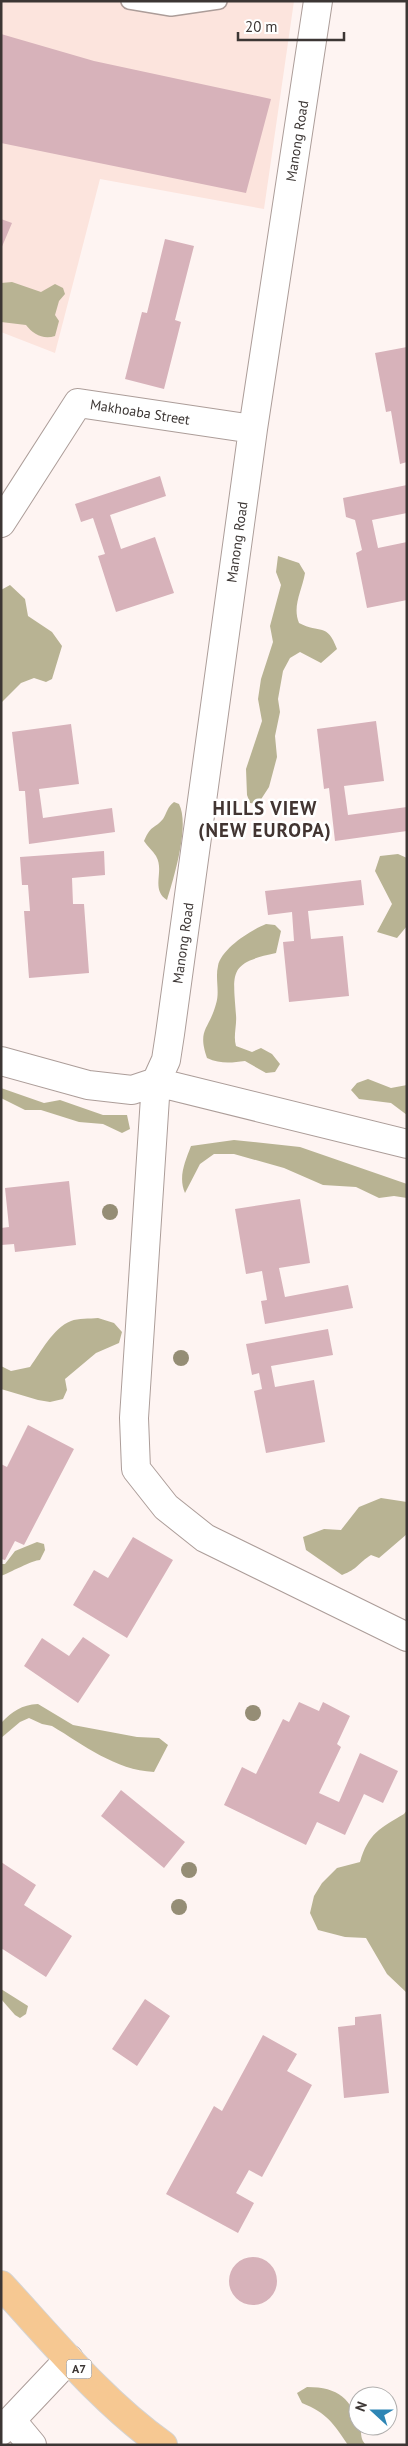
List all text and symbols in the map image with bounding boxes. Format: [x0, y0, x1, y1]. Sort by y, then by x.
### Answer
scale bar [238, 10, 344, 42]
text: 20 m [245, 17, 278, 36]
street label: Manong Road [282, 99, 312, 183]
street label: Makhoaba Street [89, 395, 191, 429]
street label: Manong Road [222, 500, 252, 584]
district label: HILLS VIEW (NEW EUROPA) [198, 796, 332, 842]
street label: Manong Road [168, 901, 198, 985]
road number: A7 [66, 2360, 92, 2378]
north arrow [348, 2386, 398, 2436]
text: N [351, 2399, 371, 2414]

